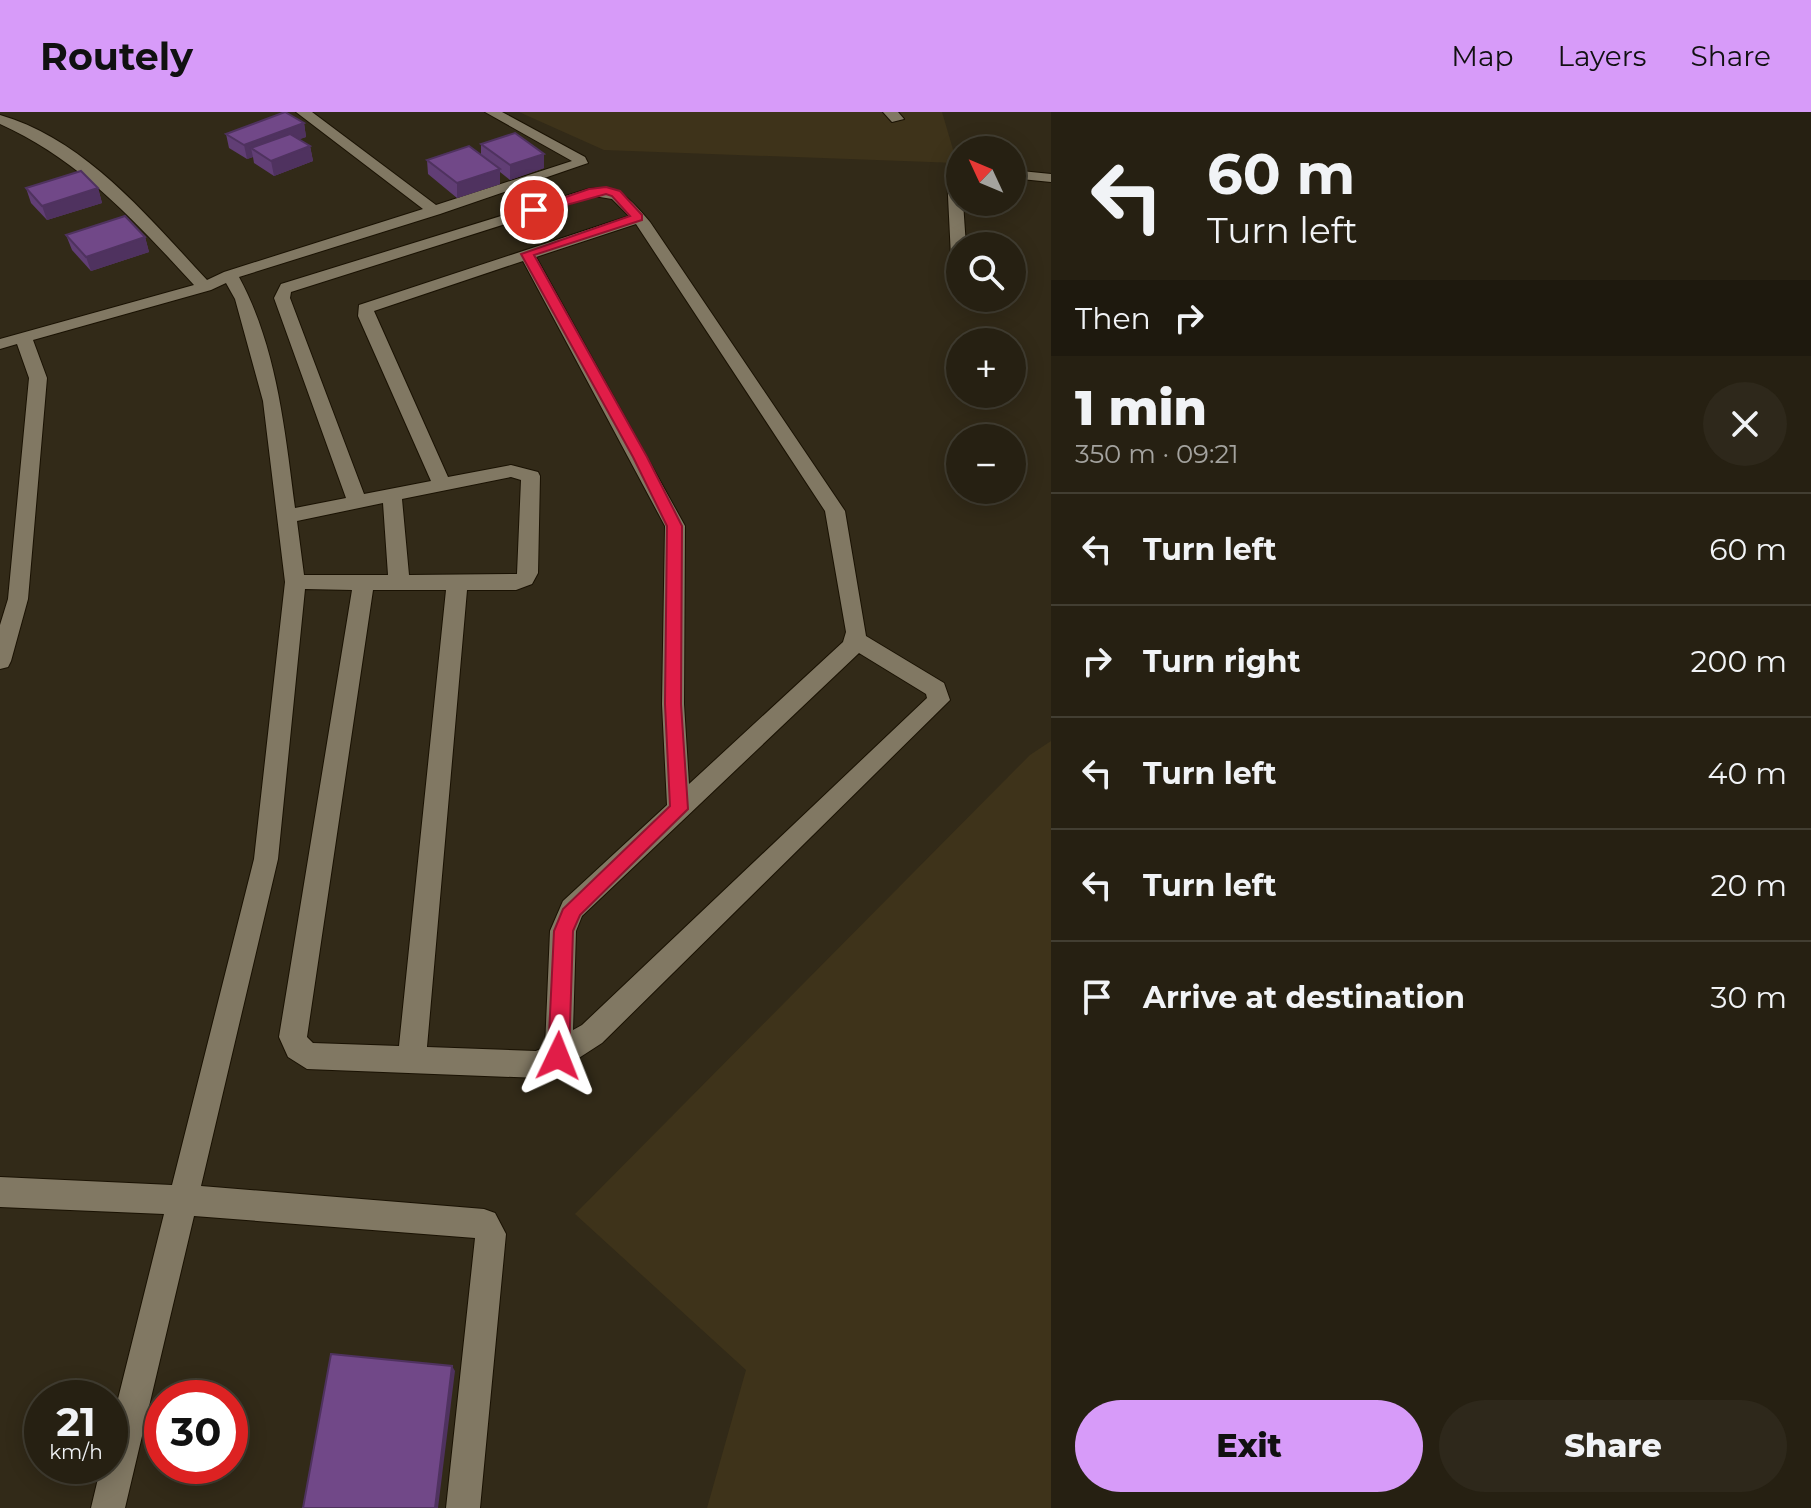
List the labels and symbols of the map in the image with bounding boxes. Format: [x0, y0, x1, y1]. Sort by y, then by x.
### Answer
north arrow [946, 136, 1026, 216]
pin [500, 176, 568, 244]
position arrow [516, 1014, 600, 1098]
speed limit sign: 30 [144, 1380, 248, 1484]

